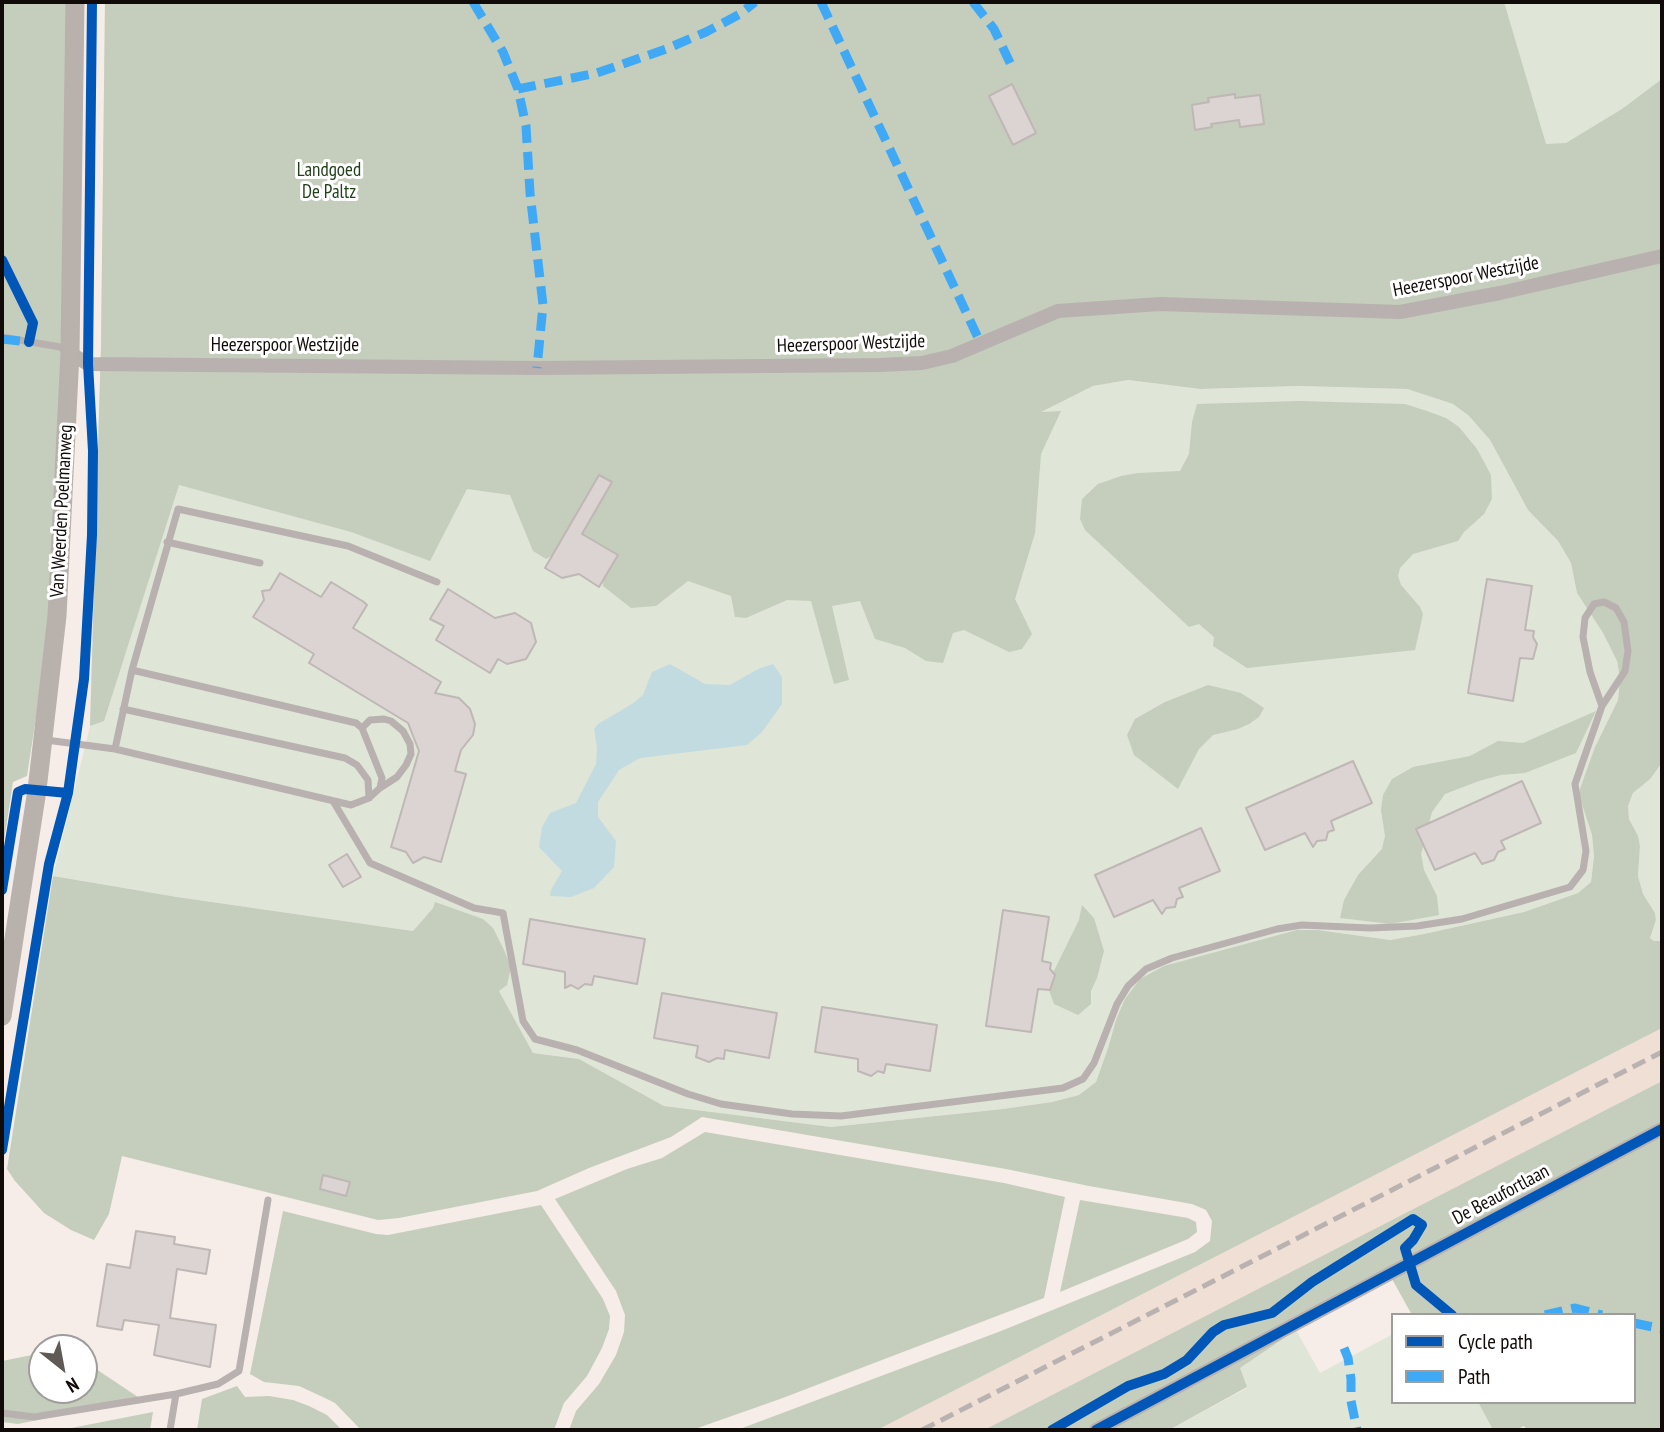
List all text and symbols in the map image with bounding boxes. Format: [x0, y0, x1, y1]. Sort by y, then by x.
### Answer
park label: Landgoed De Paltz [297, 160, 361, 204]
street label: Heezerspoor Westzijde [1391, 252, 1541, 302]
street label: Heezerspoor Westzijde [777, 330, 925, 358]
street label: Heezerspoor Westzijde [211, 335, 359, 357]
street label: Van Weerden Poelmanweg [46, 424, 78, 598]
street label: De Beaufortlaan [1449, 1160, 1553, 1230]
legend [1391, 1313, 1636, 1404]
text: Cycle path [1458, 1328, 1533, 1355]
north arrow [28, 1334, 98, 1404]
text: Path [1458, 1363, 1490, 1390]
text: N [62, 1372, 83, 1398]

